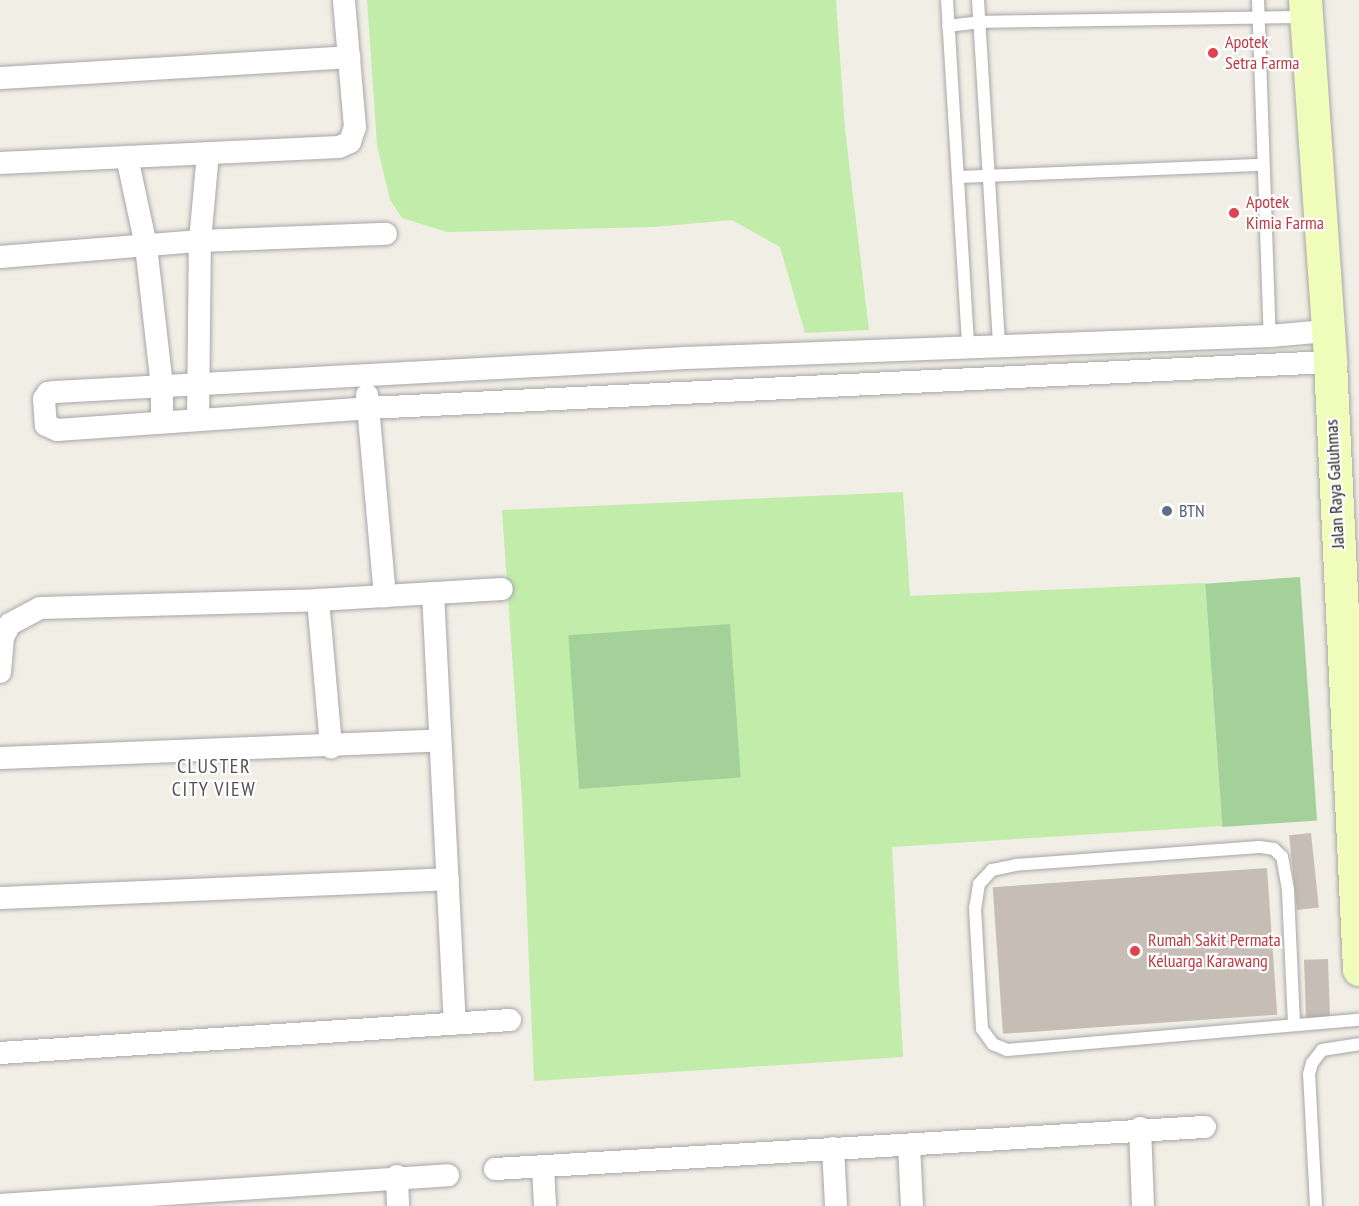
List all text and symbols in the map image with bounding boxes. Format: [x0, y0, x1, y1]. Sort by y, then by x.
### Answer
place label: Apotek Setra Farma [1225, 32, 1300, 74]
marker: Apotek Setra Farma [1206, 46, 1220, 60]
place label: Apotek Kimia Farma [1246, 192, 1324, 234]
marker: Apotek Kimia Farma [1227, 206, 1241, 220]
street label: Jalan Raya Galuhmas [1321, 419, 1349, 549]
place label: BTN [1179, 500, 1205, 522]
marker: BTN [1160, 504, 1174, 518]
district label: CLUSTER CITY VIEW [171, 755, 257, 802]
place label: Rumah Sakit Permata Keluarga Karawang [1148, 930, 1281, 972]
marker: Rumah Sakit Permata Keluarga Karawang [1126, 942, 1144, 960]

